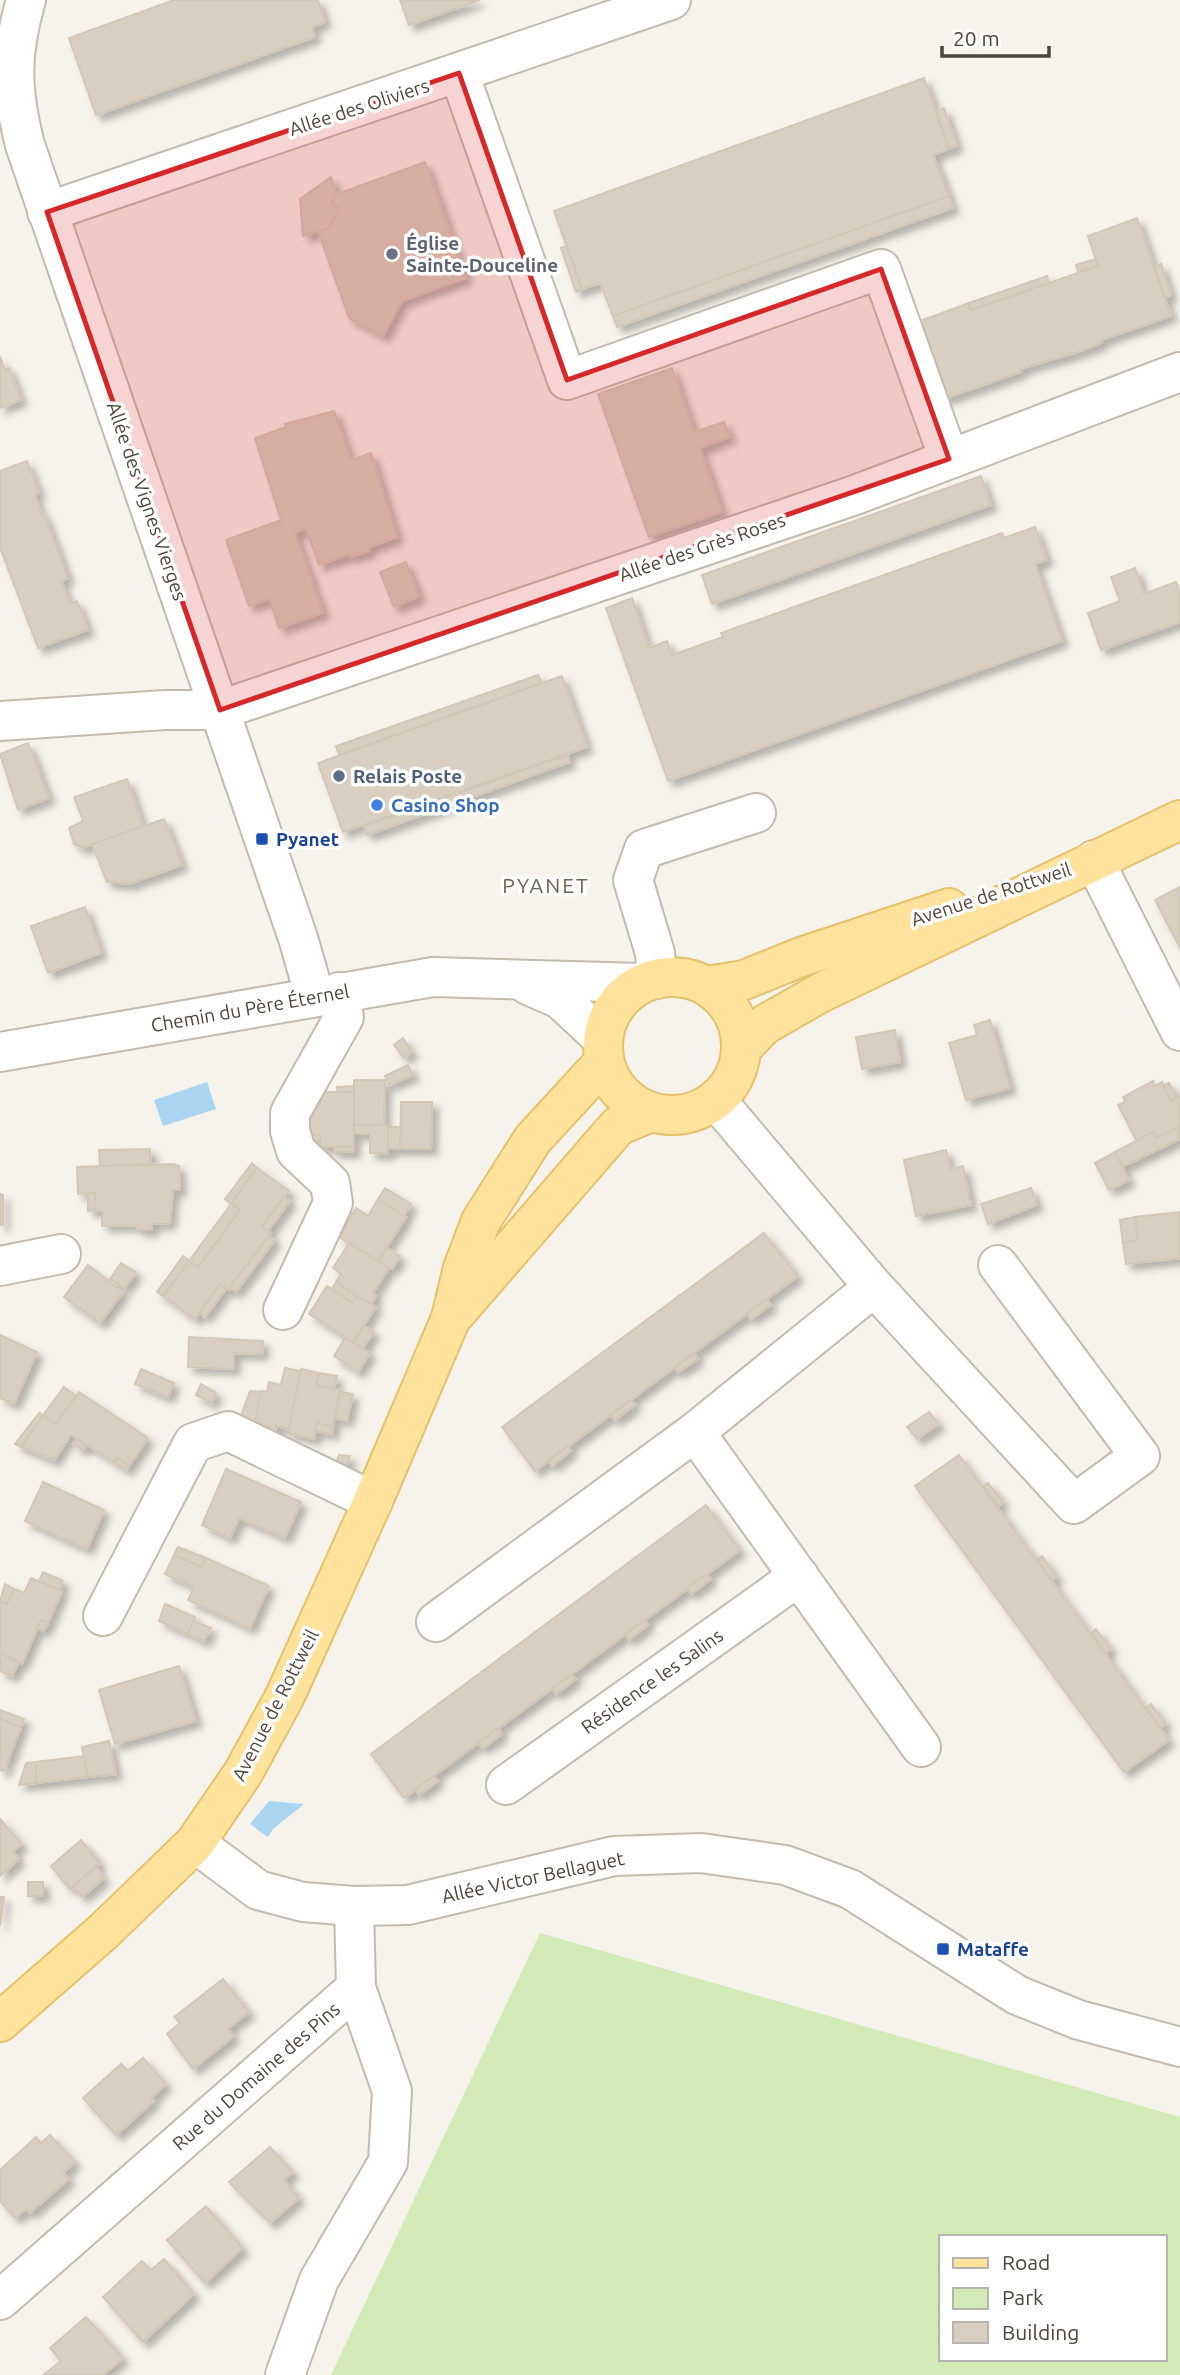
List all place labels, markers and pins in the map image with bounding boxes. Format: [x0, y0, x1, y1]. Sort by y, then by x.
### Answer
place label: Église Sainte-Douceline [406, 232, 558, 276]
marker: Église Sainte-Douceline [384, 246, 400, 262]
place label: Relais Poste [353, 765, 462, 787]
marker: Relais Poste [331, 768, 347, 784]
place label: Casino Shop [391, 794, 500, 816]
marker: Casino Shop [369, 797, 385, 813]
place label: Pyanet [276, 828, 339, 850]
marker: Pyanet [254, 831, 270, 847]
place label: Mataffe [957, 1938, 1029, 1960]
marker: Mataffe [935, 1941, 951, 1957]

